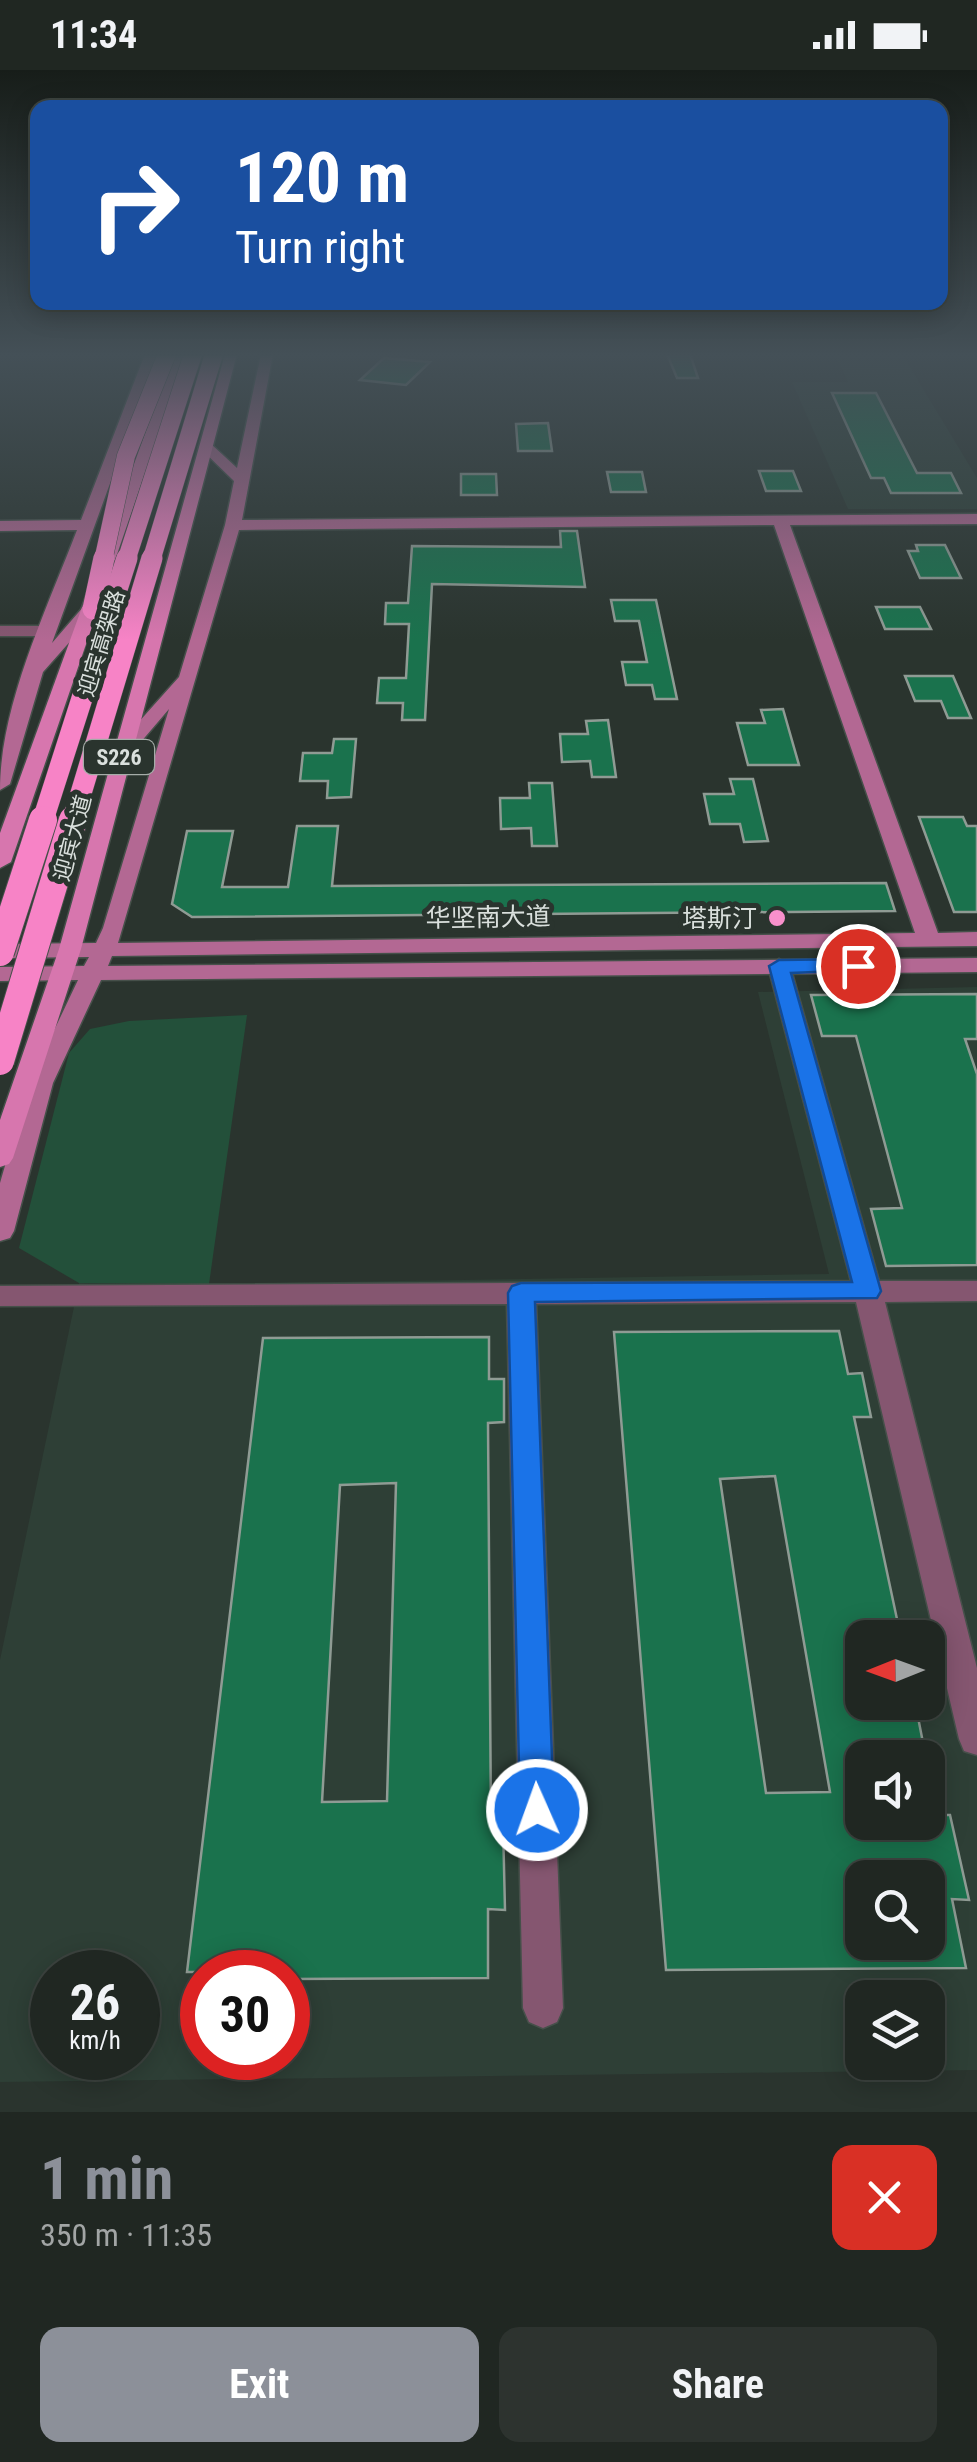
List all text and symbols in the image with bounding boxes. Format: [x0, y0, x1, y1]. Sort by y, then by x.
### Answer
text: 11:34 [50, 13, 137, 57]
text: 120 m [235, 137, 409, 219]
icon: right [70, 140, 200, 270]
text: Turn right [235, 221, 405, 274]
street label: 迎宾高架路 [73, 587, 130, 699]
road number: S226 [84, 740, 154, 774]
street label: 迎宾大道 [49, 792, 96, 884]
street label: 华坚南大道 [425, 902, 551, 933]
place label: 塔斯汀 [682, 904, 757, 933]
marker: 塔斯汀 [766, 907, 788, 929]
pin [816, 924, 901, 1009]
icon: arrive [831, 939, 886, 994]
north arrow [845, 1620, 945, 1720]
map controls [845, 1620, 945, 2080]
button: sound [845, 1740, 945, 1840]
position arrow [485, 1758, 589, 1862]
button: search [845, 1860, 945, 1960]
speed limit sign: 30 [180, 1950, 310, 2080]
text: 26 [70, 1974, 120, 2032]
button: layers [845, 1980, 945, 2080]
text: km/h [69, 2026, 121, 2055]
text: 1 min [40, 2143, 173, 2214]
button: close [832, 2145, 937, 2250]
text: 350 m · 11:35 [40, 2216, 212, 2254]
button: Exit [40, 2327, 479, 2442]
button: Share [499, 2327, 937, 2442]

